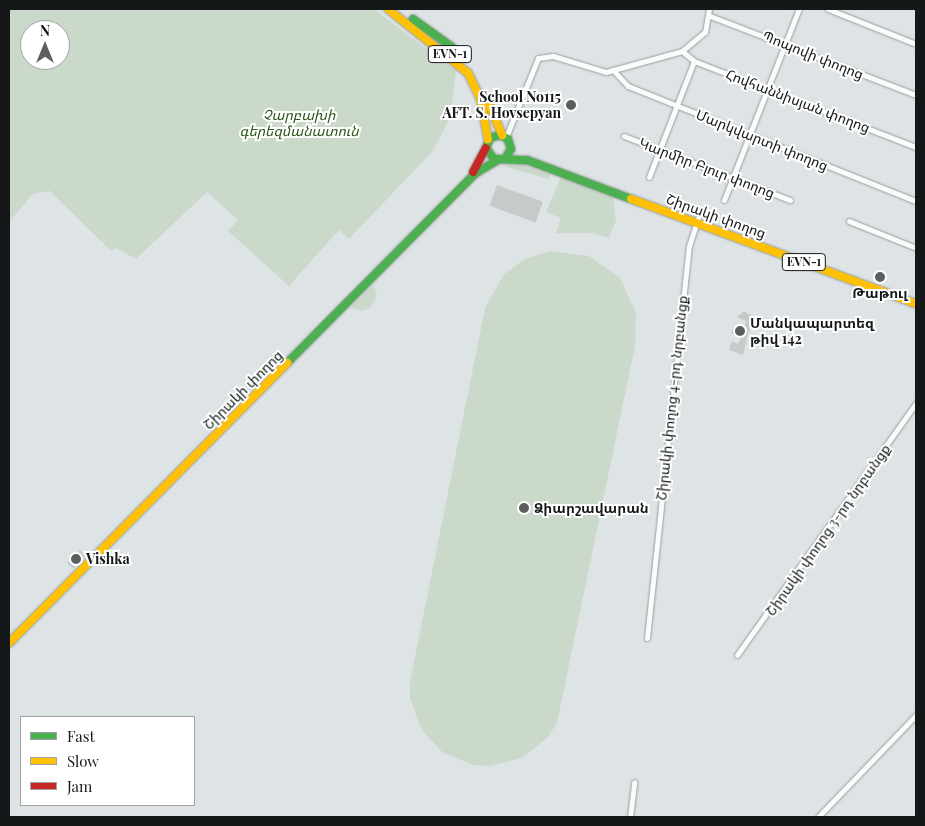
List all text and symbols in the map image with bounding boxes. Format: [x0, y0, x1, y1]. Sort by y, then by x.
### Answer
north arrow [20, 20, 70, 70]
text: N [40, 21, 50, 40]
street label: Պոպովի փողոց [760, 27, 866, 83]
road number: EVN-1 [428, 44, 472, 64]
street label: Հովհաննիսյան փողոց [724, 66, 872, 136]
place label: School No115 AFT. S. Hovsepyan [442, 89, 561, 121]
marker: School No115 AFT. S. Hovsepyan [565, 99, 577, 111]
street label: Մարկվարտի փողոց [693, 106, 831, 174]
park label: Չարբախի գերեզմանատուն [239, 107, 359, 140]
street label: Կարմիր Բլուր փողոց [637, 134, 777, 202]
street label: Շիրակի փողոց [664, 190, 768, 242]
road number: EVN-1 [782, 252, 826, 272]
marker: Թաթուլ [874, 271, 886, 283]
place label: Թաթուլ [852, 285, 908, 301]
street label: Շիրակի փողոց 4-րդ նրբանցք [653, 294, 691, 502]
place label: Մանկապարտեզ թիվ 142 [750, 315, 874, 348]
marker: Մանկապարտեզ թիվ 142 [734, 325, 746, 337]
street label: Շիրակի փողոց [200, 347, 286, 433]
street label: Շիրակի փողոց 3-րդ նրբանցք [762, 441, 894, 619]
place label: Ձիարշավարան [534, 500, 649, 516]
marker: Ձիարշավարան [518, 502, 530, 514]
place label: Vishka [86, 551, 130, 567]
marker: Vishka [70, 553, 82, 565]
legend [20, 716, 195, 806]
text: Fast [67, 726, 95, 746]
text: Slow [67, 751, 99, 771]
text: Jam [67, 776, 92, 796]

